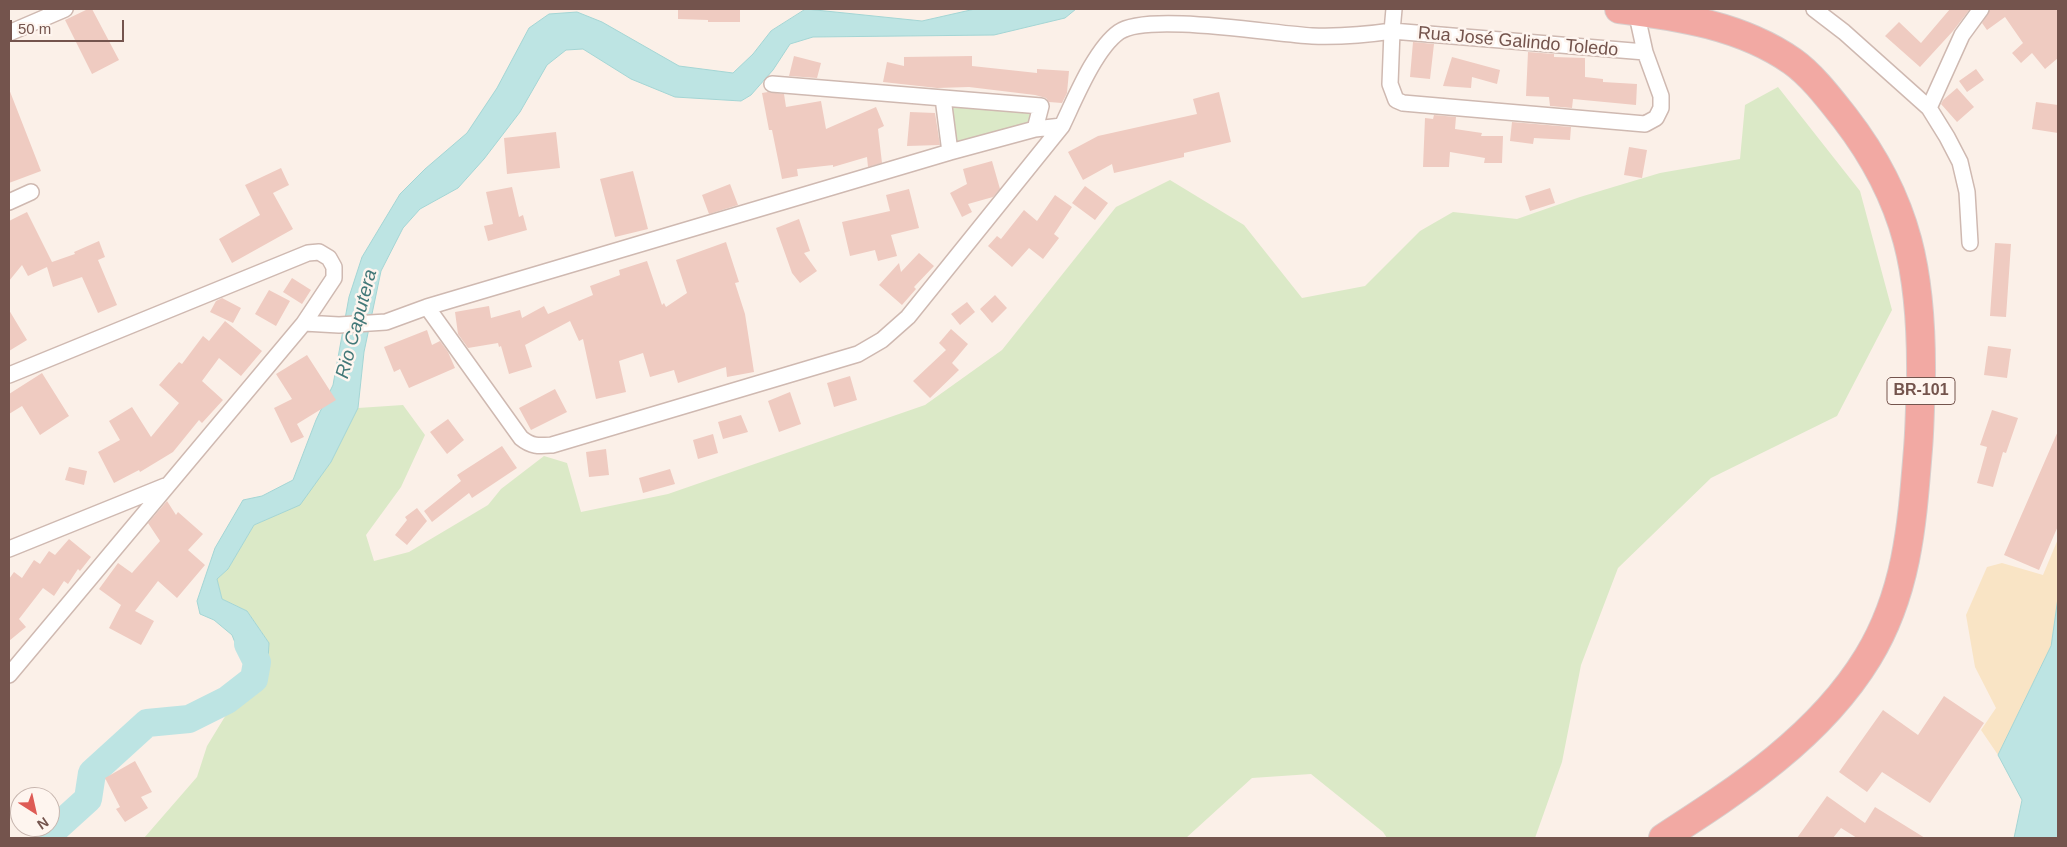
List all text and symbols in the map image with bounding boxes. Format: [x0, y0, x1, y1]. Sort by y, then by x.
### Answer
scale bar [12, 10, 126, 42]
text: 50 m [18, 20, 51, 37]
street label: Rua José Galindo Toledo [1417, 22, 1619, 62]
water label: Rio Caputera [332, 267, 382, 381]
road number: BR-101 [1887, 378, 1955, 404]
north arrow [10, 787, 60, 837]
text: N [34, 814, 52, 833]

